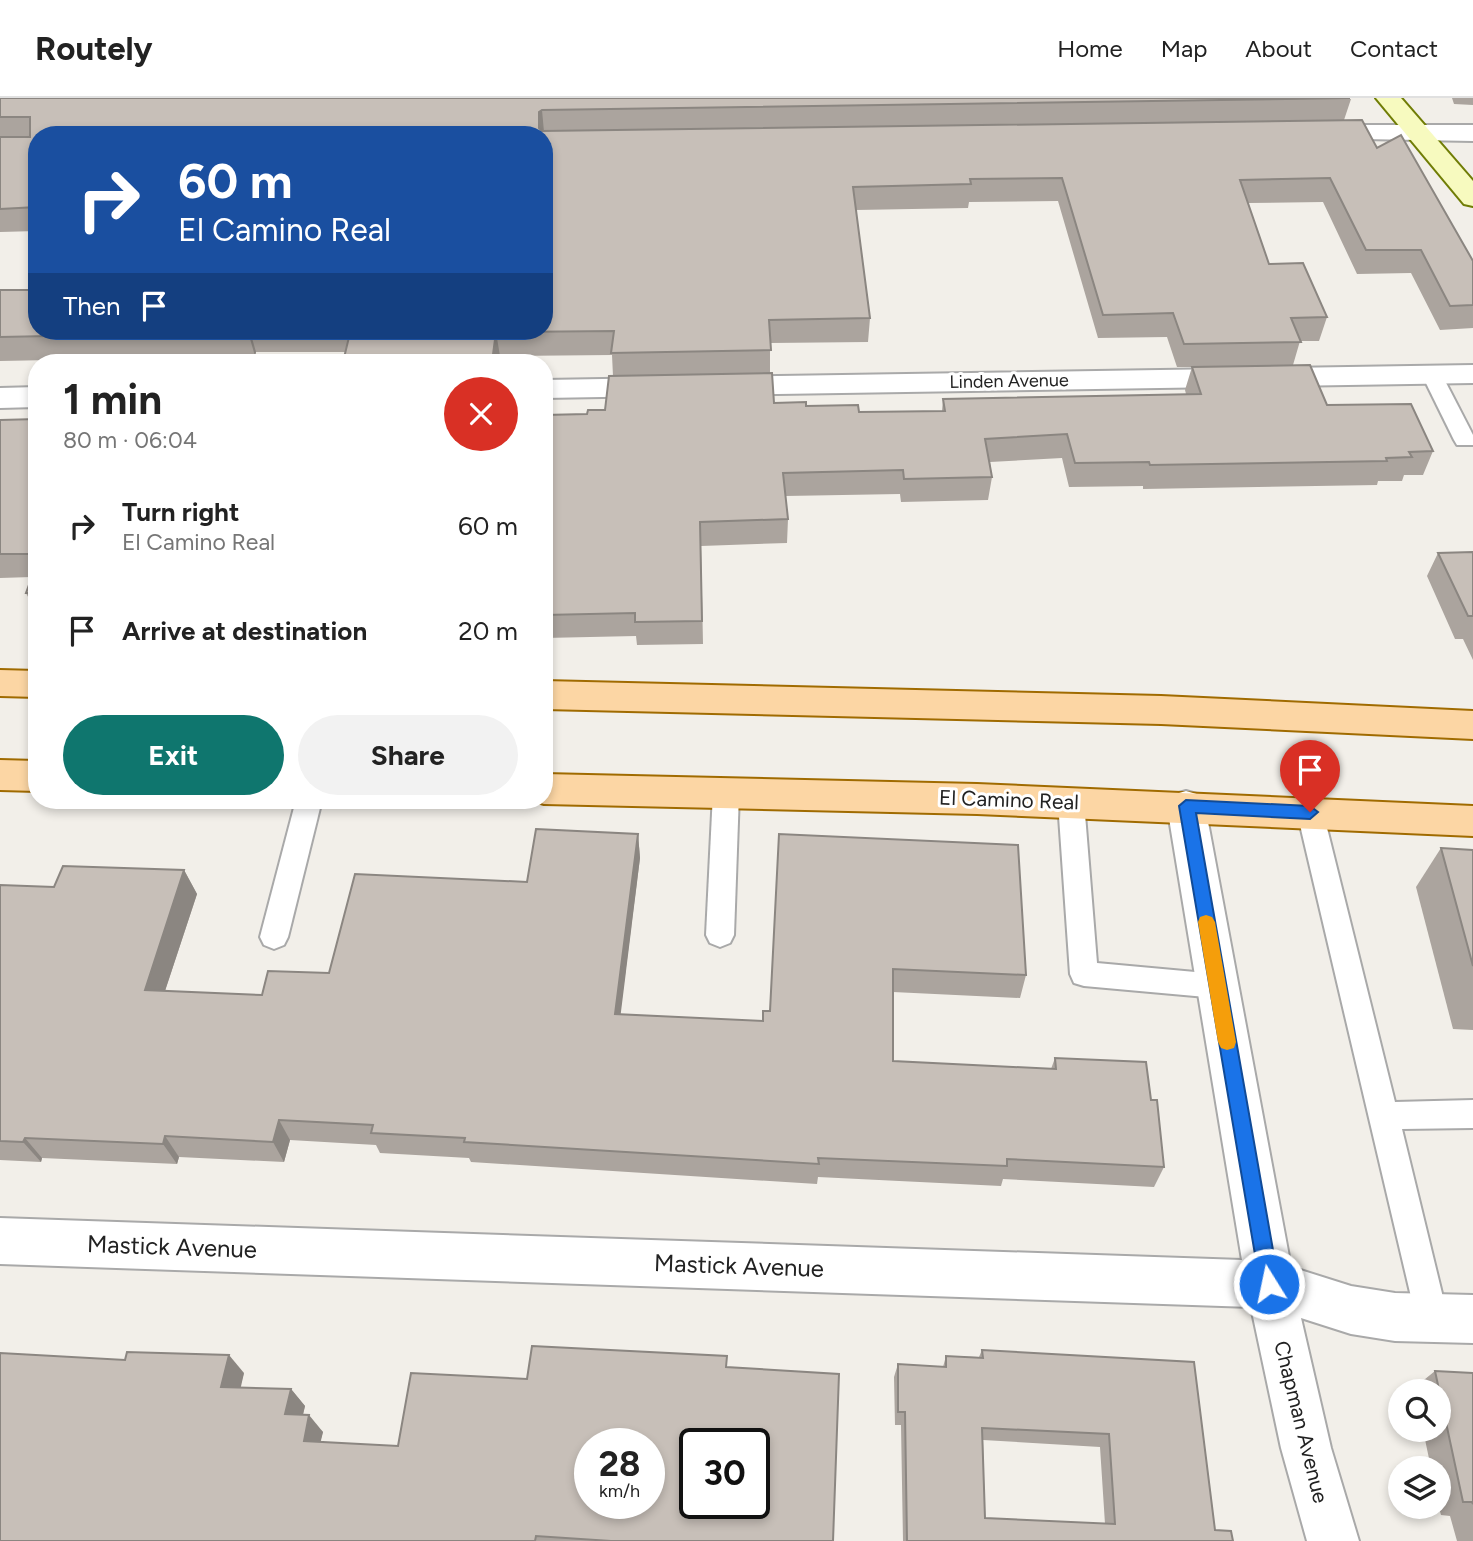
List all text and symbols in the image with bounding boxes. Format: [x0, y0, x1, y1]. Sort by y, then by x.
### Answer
text: Routely [35, 29, 153, 68]
text: Home [1057, 34, 1123, 63]
text: Map [1161, 34, 1207, 63]
text: About [1245, 34, 1312, 63]
text: Contact [1350, 34, 1438, 63]
text: 60 m [178, 151, 293, 210]
icon: right [63, 154, 154, 245]
text: El Camino Real [178, 211, 391, 249]
icon: arrive [135, 287, 173, 325]
text: Then [63, 290, 121, 322]
street label: Linden Avenue [949, 369, 1069, 393]
text: 1 min [63, 374, 162, 425]
button: close [444, 377, 518, 451]
text: 80 m · 06:04 [63, 426, 197, 454]
text: Turn right [122, 496, 239, 528]
icon: right [63, 507, 101, 545]
text: 60 m [458, 510, 518, 542]
text: El Camino Real [122, 528, 275, 556]
icon: arrive [63, 612, 101, 650]
text: Arrive at destination [122, 615, 367, 647]
text: 20 m [458, 615, 518, 647]
button: Exit [63, 715, 284, 795]
button: Share [298, 715, 518, 795]
pin [1280, 740, 1340, 812]
icon: arrive [1291, 751, 1329, 789]
street label: El Camino Real [939, 785, 1079, 814]
street label: Mastick Avenue [87, 1229, 258, 1264]
position arrow [1232, 1247, 1306, 1321]
street label: Mastick Avenue [654, 1248, 825, 1283]
street label: Chapman Avenue [1269, 1338, 1334, 1506]
map controls [1388, 1379, 1451, 1519]
button: search [1388, 1379, 1451, 1442]
speed limit sign: 30 [679, 1428, 770, 1519]
text: 28 [599, 1443, 640, 1485]
button: layers [1388, 1456, 1451, 1519]
text: km/h [599, 1480, 640, 1502]

